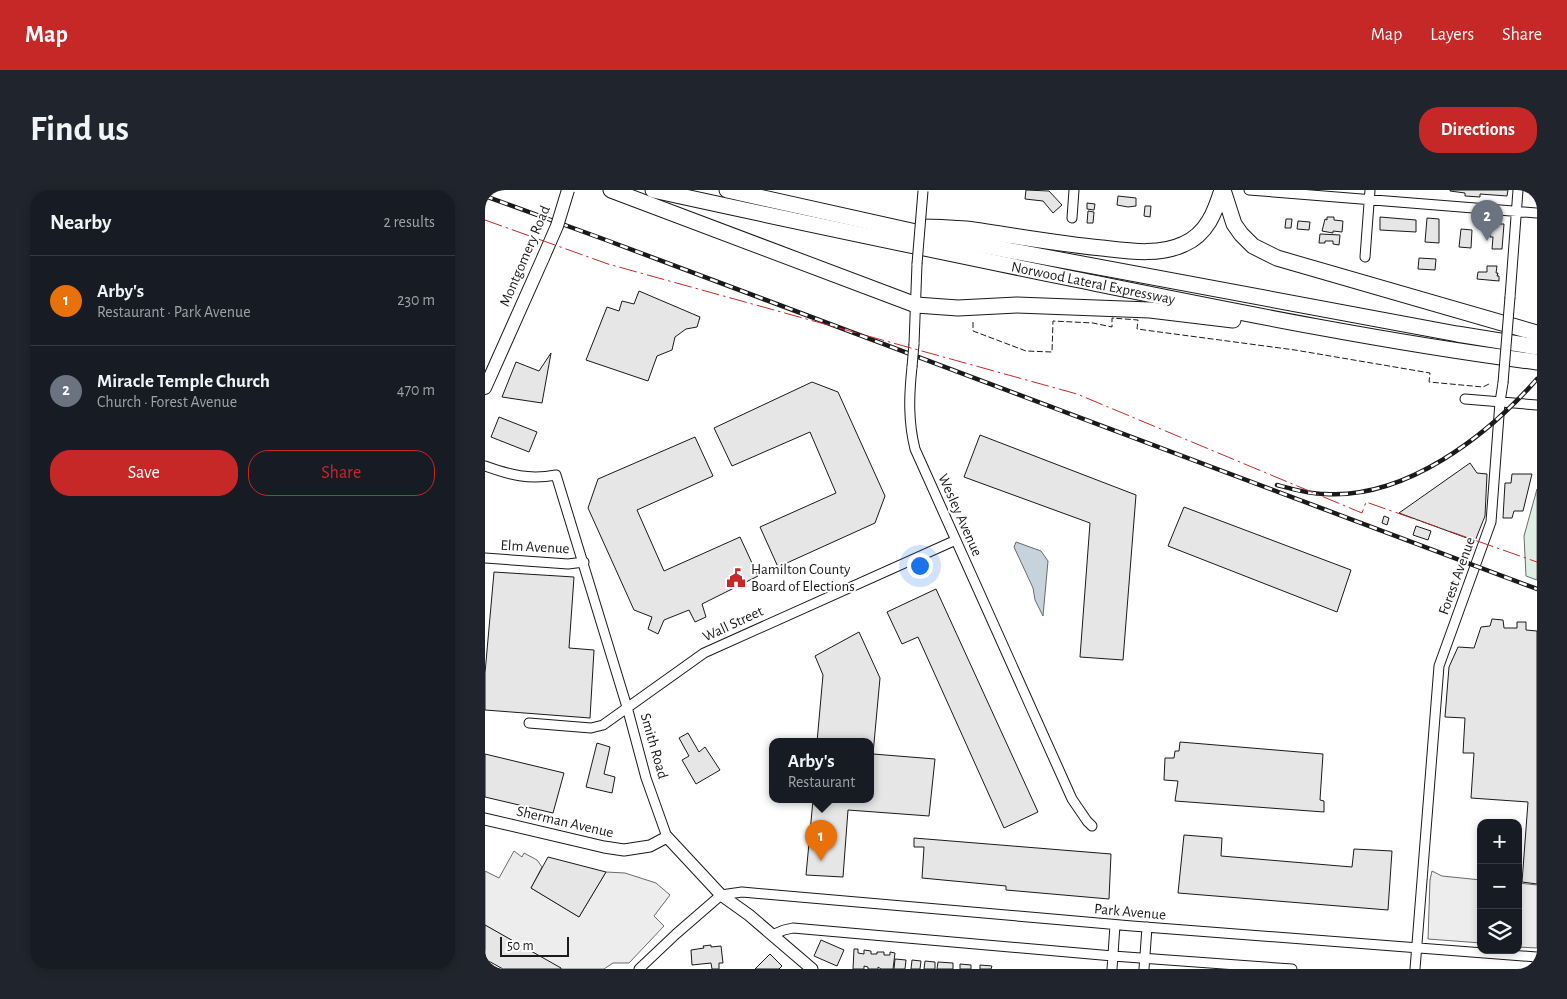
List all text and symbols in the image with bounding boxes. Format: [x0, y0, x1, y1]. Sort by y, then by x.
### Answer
text: Map [25, 23, 68, 47]
text: Map [1371, 26, 1402, 44]
text: Layers [1430, 26, 1474, 44]
text: Share [1502, 26, 1542, 44]
button: Directions [1419, 107, 1537, 153]
text: Find us [30, 112, 129, 147]
pin: 2 [1471, 200, 1503, 241]
street label: Montgomery Road [497, 203, 553, 309]
text: Nearby [50, 212, 111, 233]
text: 2 results [383, 214, 435, 230]
street label: Norwood Lateral Expressway [1010, 259, 1177, 307]
text: Arby's [97, 282, 144, 301]
text: 1 [63, 292, 69, 308]
text: 230 m [397, 292, 435, 308]
text: Restaurant · Park Avenue [97, 304, 251, 320]
text: Miracle Temple Church [97, 372, 270, 391]
text: 2 [62, 382, 70, 398]
text: 470 m [397, 382, 435, 398]
text: Church · Forest Avenue [97, 394, 237, 410]
button: Save [50, 450, 238, 496]
button: Share [248, 450, 435, 496]
street label: Wesley Avenue [935, 472, 985, 559]
street label: Forest Avenue [1436, 535, 1478, 617]
street label: Elm Avenue [500, 538, 570, 556]
your location [907, 553, 933, 579]
place label: Hamilton County Board of Elections [751, 562, 855, 594]
public building icon: Hamilton County Board of Elections [725, 567, 747, 589]
street label: Wall Street [701, 603, 766, 644]
street label: Smith Road [637, 712, 671, 781]
popup [769, 738, 874, 803]
text: Arby's [788, 752, 835, 771]
text: Restaurant [788, 774, 855, 790]
street label: Sherman Avenue [515, 804, 615, 840]
map controls [1477, 819, 1522, 954]
button: + [1477, 819, 1522, 864]
pin: 1 [805, 820, 837, 861]
button: − [1477, 864, 1522, 909]
street label: Park Avenue [1093, 901, 1167, 923]
button: layers [1477, 909, 1522, 954]
scale bar [500, 934, 569, 957]
text: 50 m [507, 939, 534, 953]

